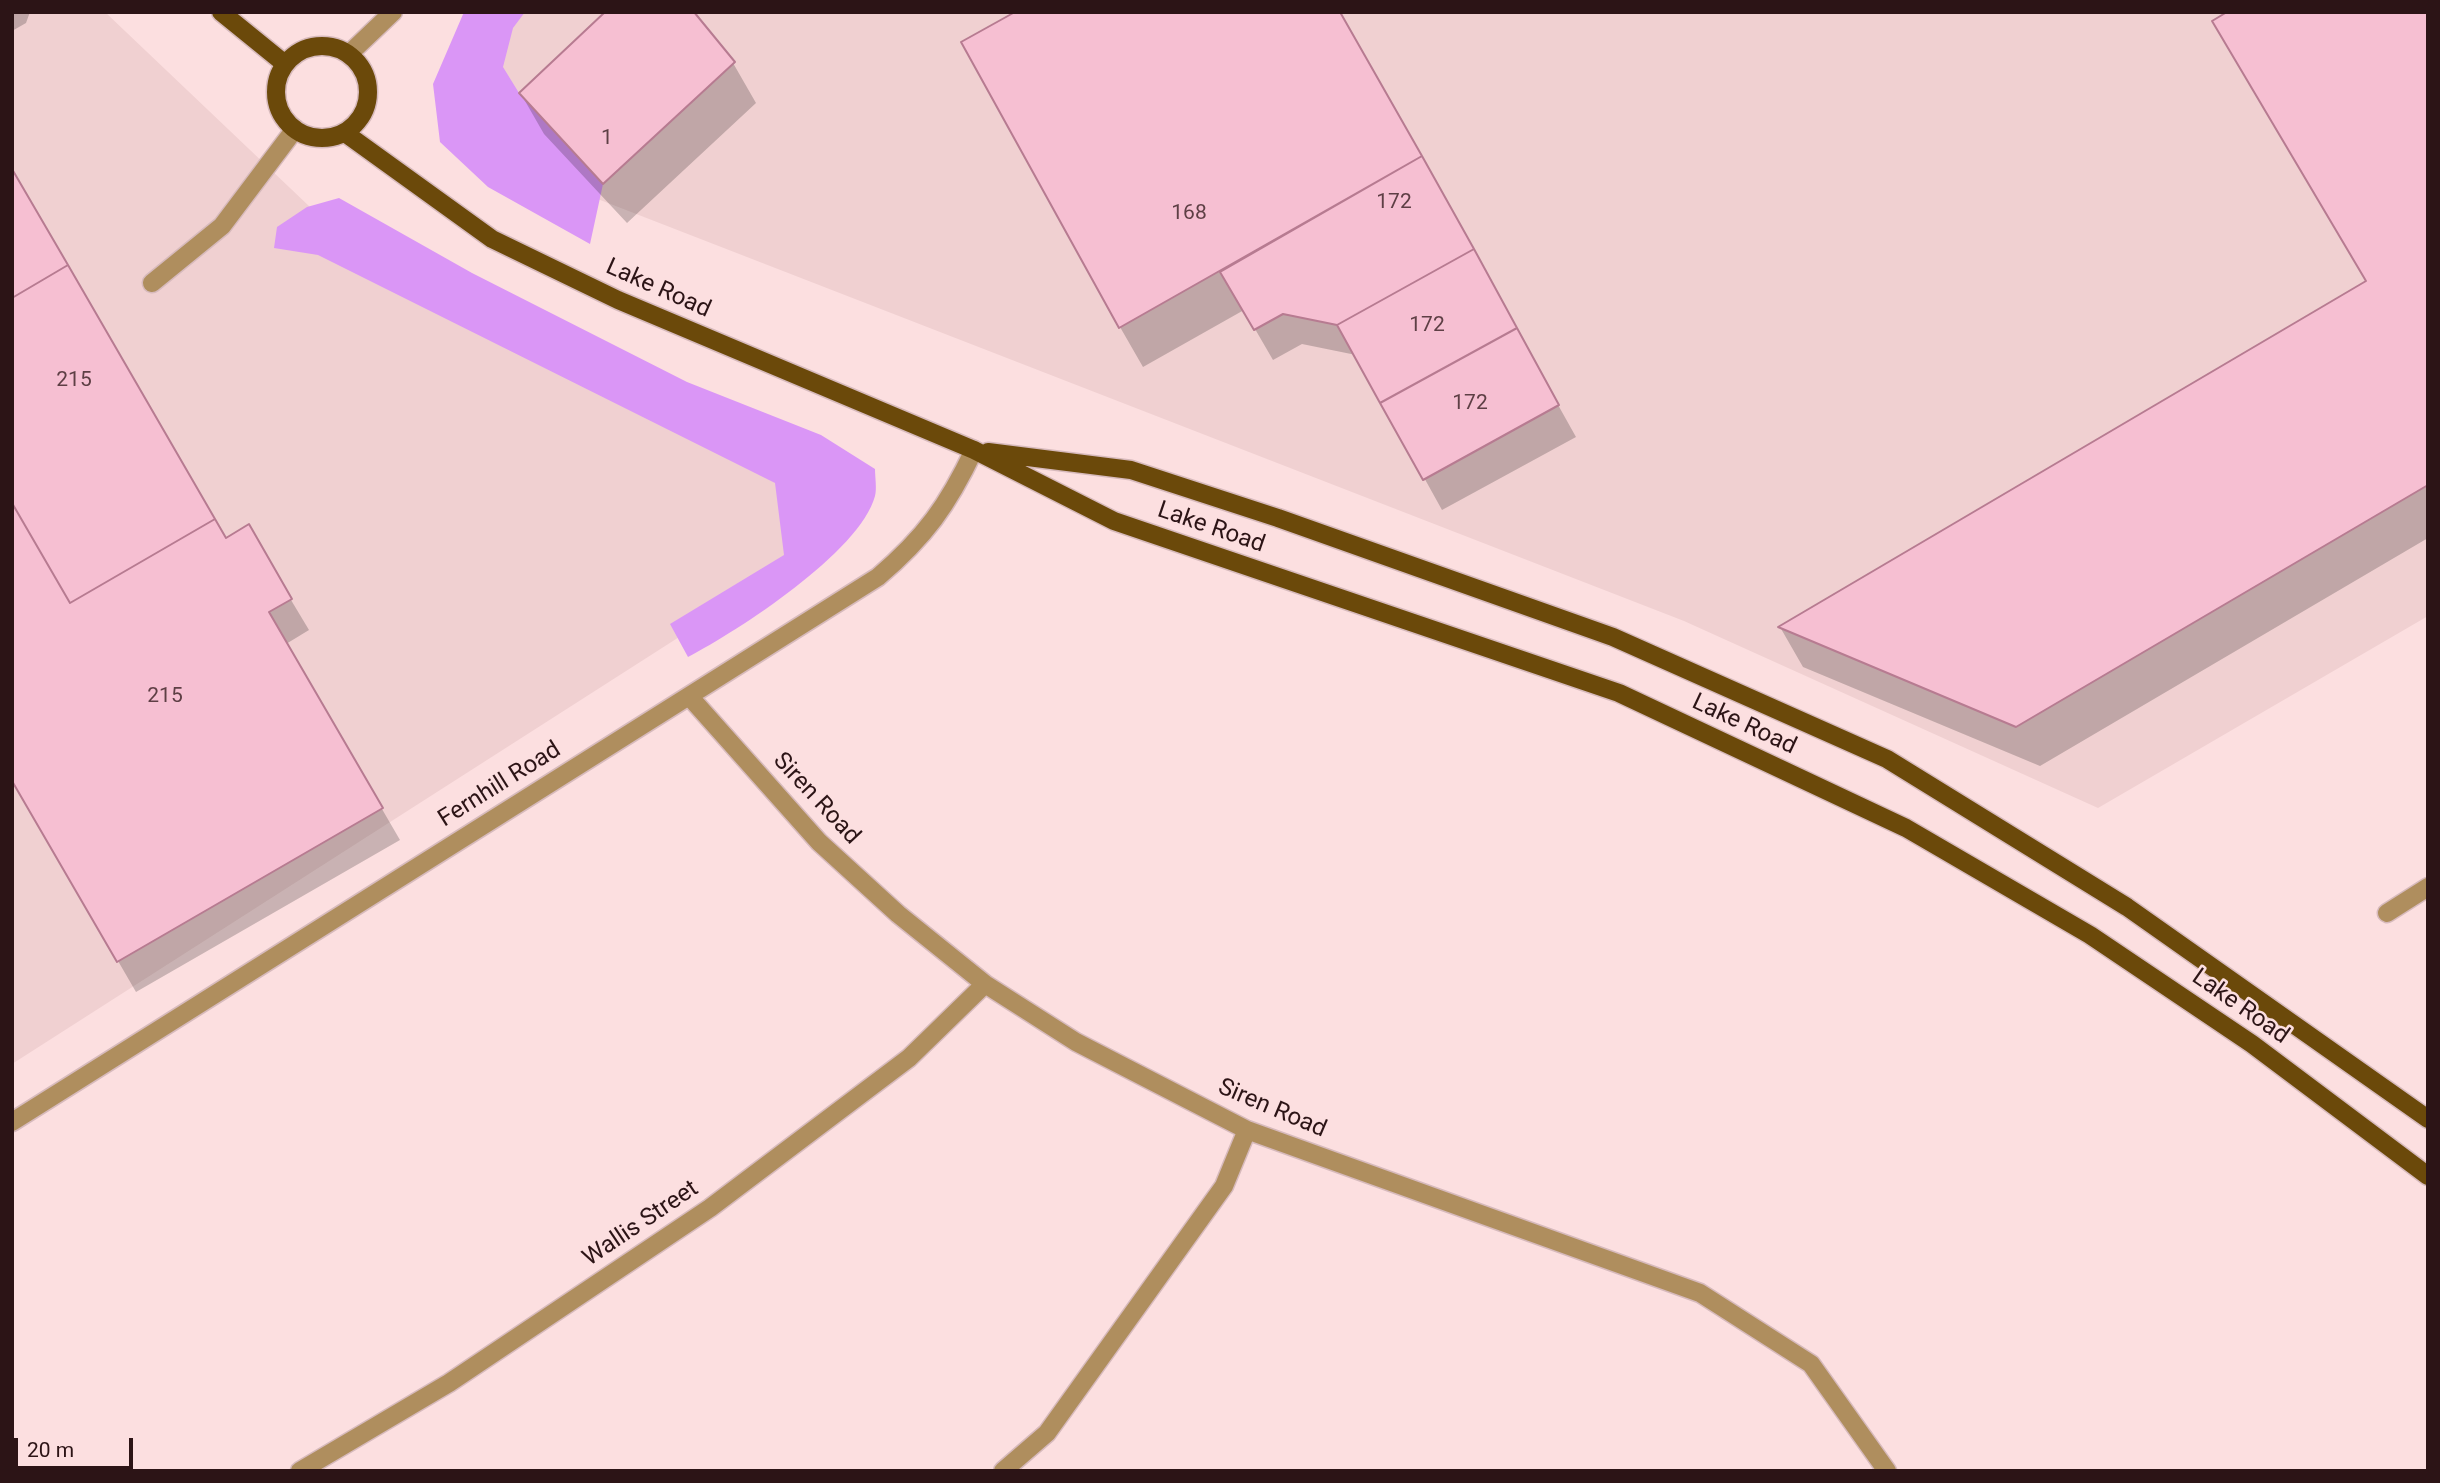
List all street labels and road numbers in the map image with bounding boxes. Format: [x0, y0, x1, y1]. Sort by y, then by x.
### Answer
street label: Lake Road [601, 253, 715, 325]
street label: Lake Road [1154, 496, 1268, 560]
street label: Lake Road [1687, 688, 1801, 762]
street label: Fernhill Road [433, 736, 567, 834]
street label: Siren Road [766, 747, 866, 851]
street label: Lake Road [2186, 963, 2294, 1051]
street label: Siren Road [1213, 1073, 1331, 1145]
street label: Wallis Street [578, 1175, 704, 1273]

